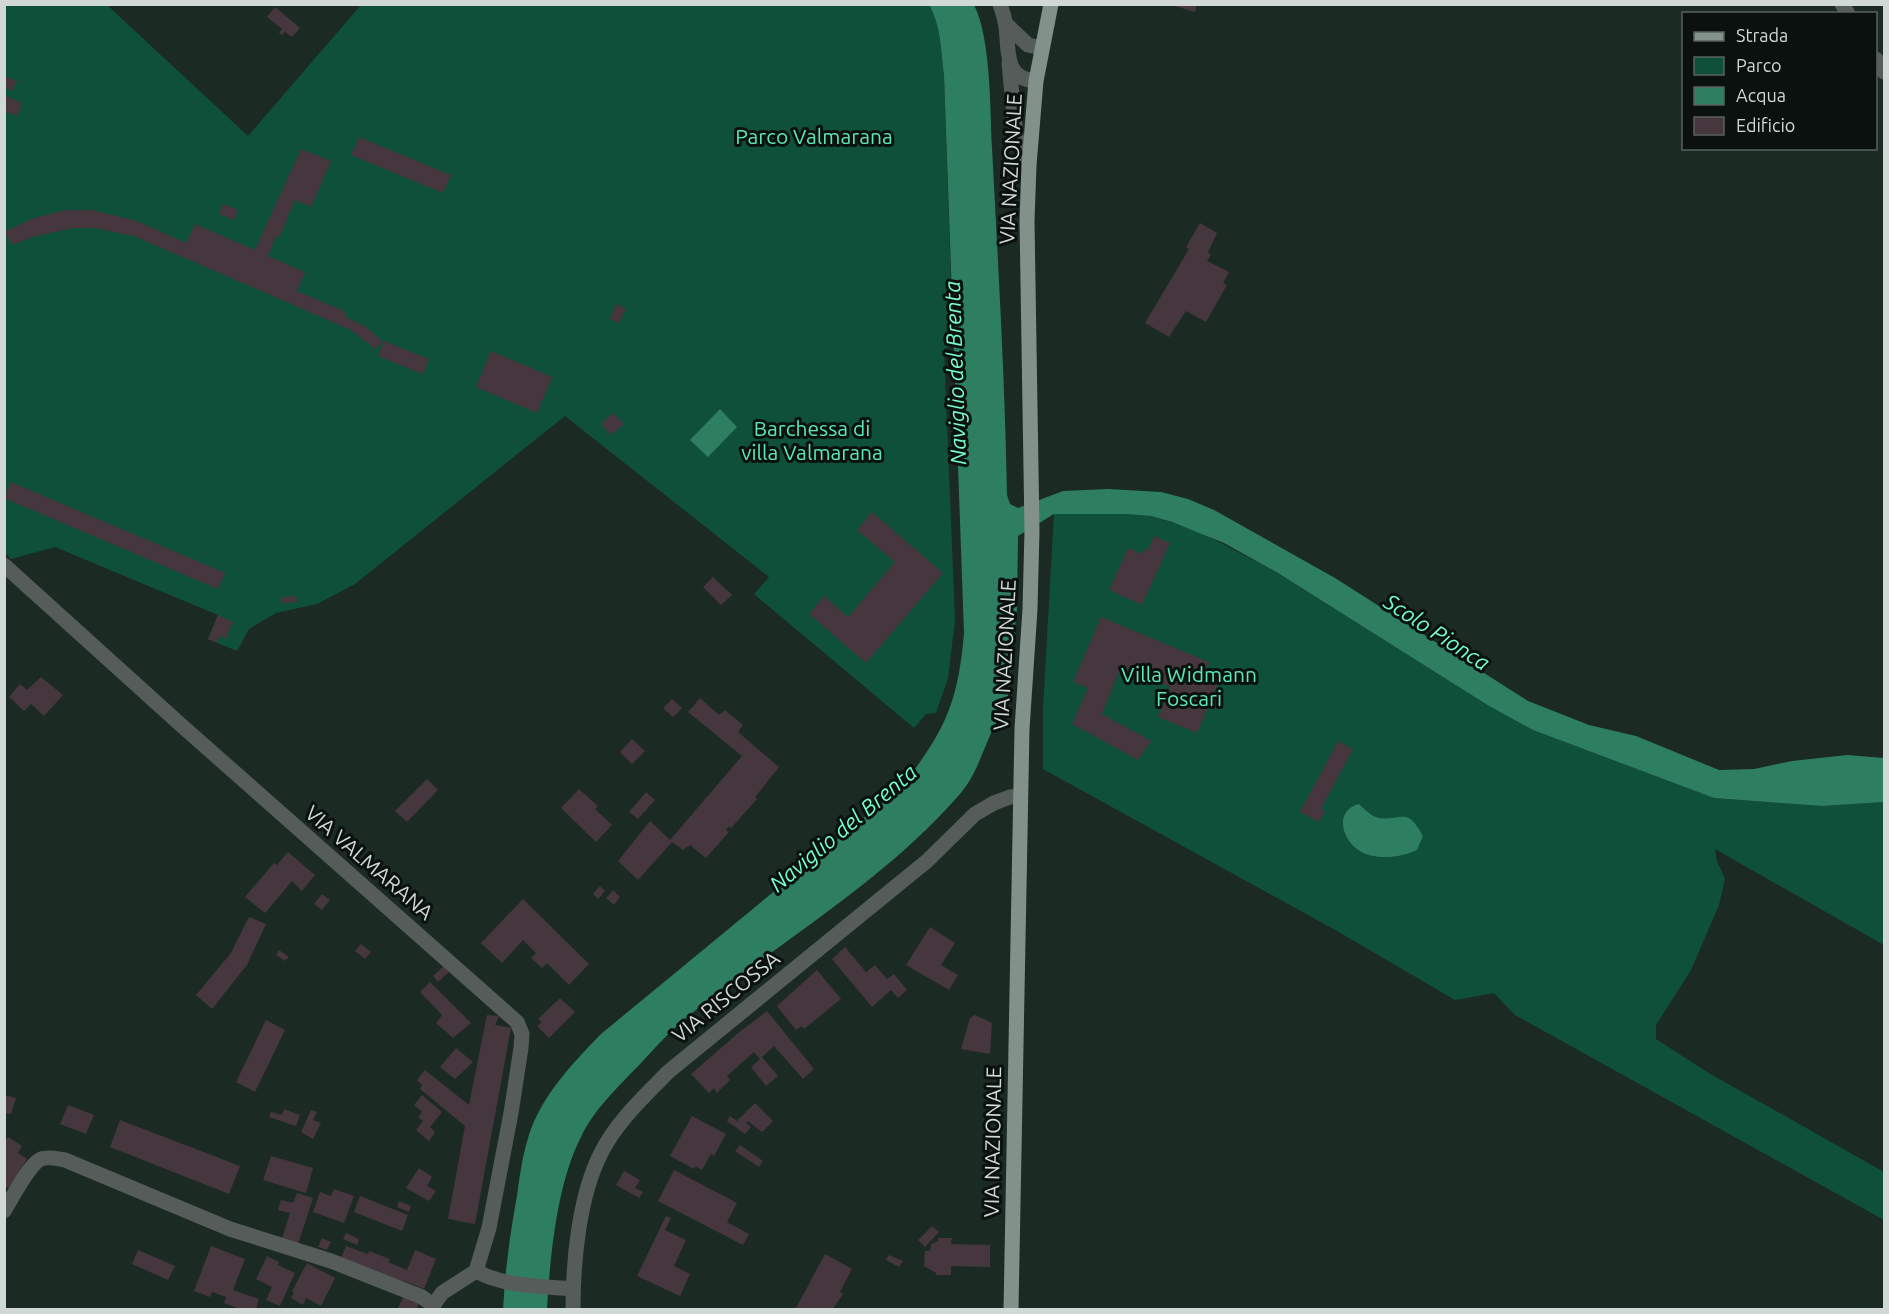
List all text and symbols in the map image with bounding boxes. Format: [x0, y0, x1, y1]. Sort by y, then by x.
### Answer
legend [1682, 12, 1877, 150]
text: Strada [1736, 25, 1788, 45]
text: Parco [1736, 55, 1782, 75]
text: Acqua [1736, 85, 1786, 105]
street label: VIA NAZIONALE [994, 93, 1026, 245]
text: Edificio [1736, 115, 1795, 135]
park label: Parco Valmarana [735, 124, 893, 148]
water label: Naviglio del Brenta [939, 280, 970, 465]
park label: Barchessa di villa Valmarana [741, 416, 883, 464]
street label: VIA NAZIONALE [988, 579, 1020, 731]
water label: Scolo Pionca [1379, 588, 1495, 675]
park label: Villa Widmann Foscari [1121, 662, 1257, 710]
water label: Naviglio del Brenta [764, 759, 921, 896]
street label: VIA VALMARANA [301, 800, 439, 925]
street label: VIA RISCOSSA [667, 945, 784, 1047]
street label: VIA NAZIONALE [979, 1066, 1005, 1218]

